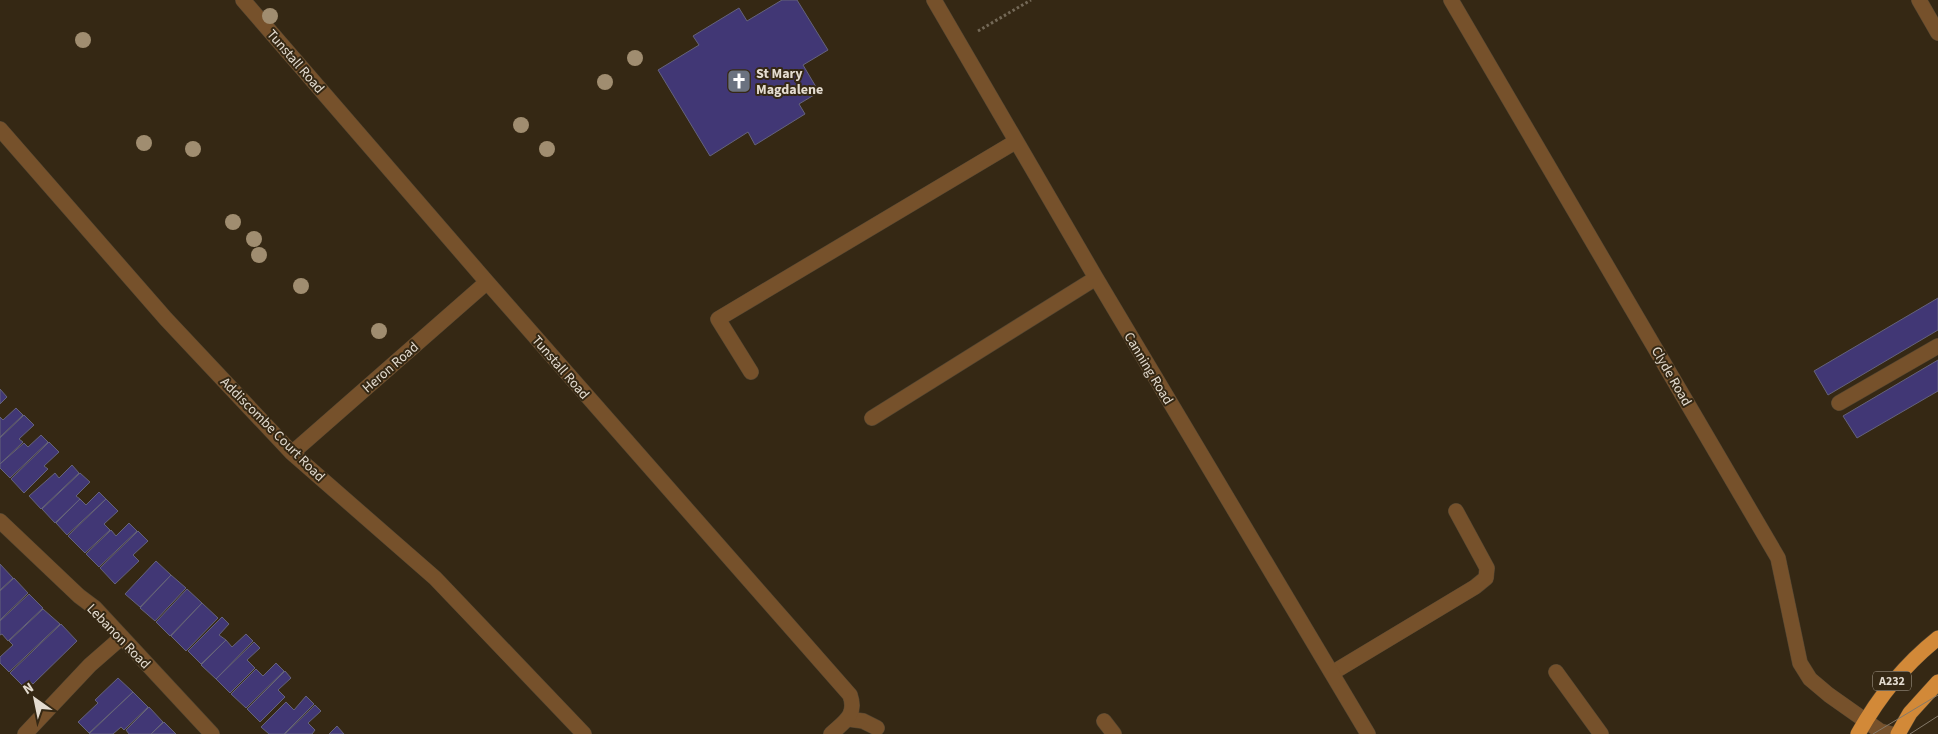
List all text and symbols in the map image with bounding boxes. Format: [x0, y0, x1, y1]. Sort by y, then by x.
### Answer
street label: Tunstall Road [262, 25, 329, 98]
place label: St Mary Magdalene [756, 64, 823, 100]
church icon: St Mary Magdalene [726, 68, 752, 94]
street label: Canning Road [1119, 328, 1178, 409]
street label: Tunstall Road [527, 331, 594, 404]
street label: Heron Road [358, 338, 423, 398]
street label: Clyde Road [1646, 343, 1696, 410]
street label: Addiscombe Court Road [215, 373, 329, 487]
street label: Lebanon Road [82, 600, 155, 674]
road number: A232 [1873, 671, 1911, 690]
north arrow [10, 674, 60, 724]
text: N [19, 678, 38, 700]

